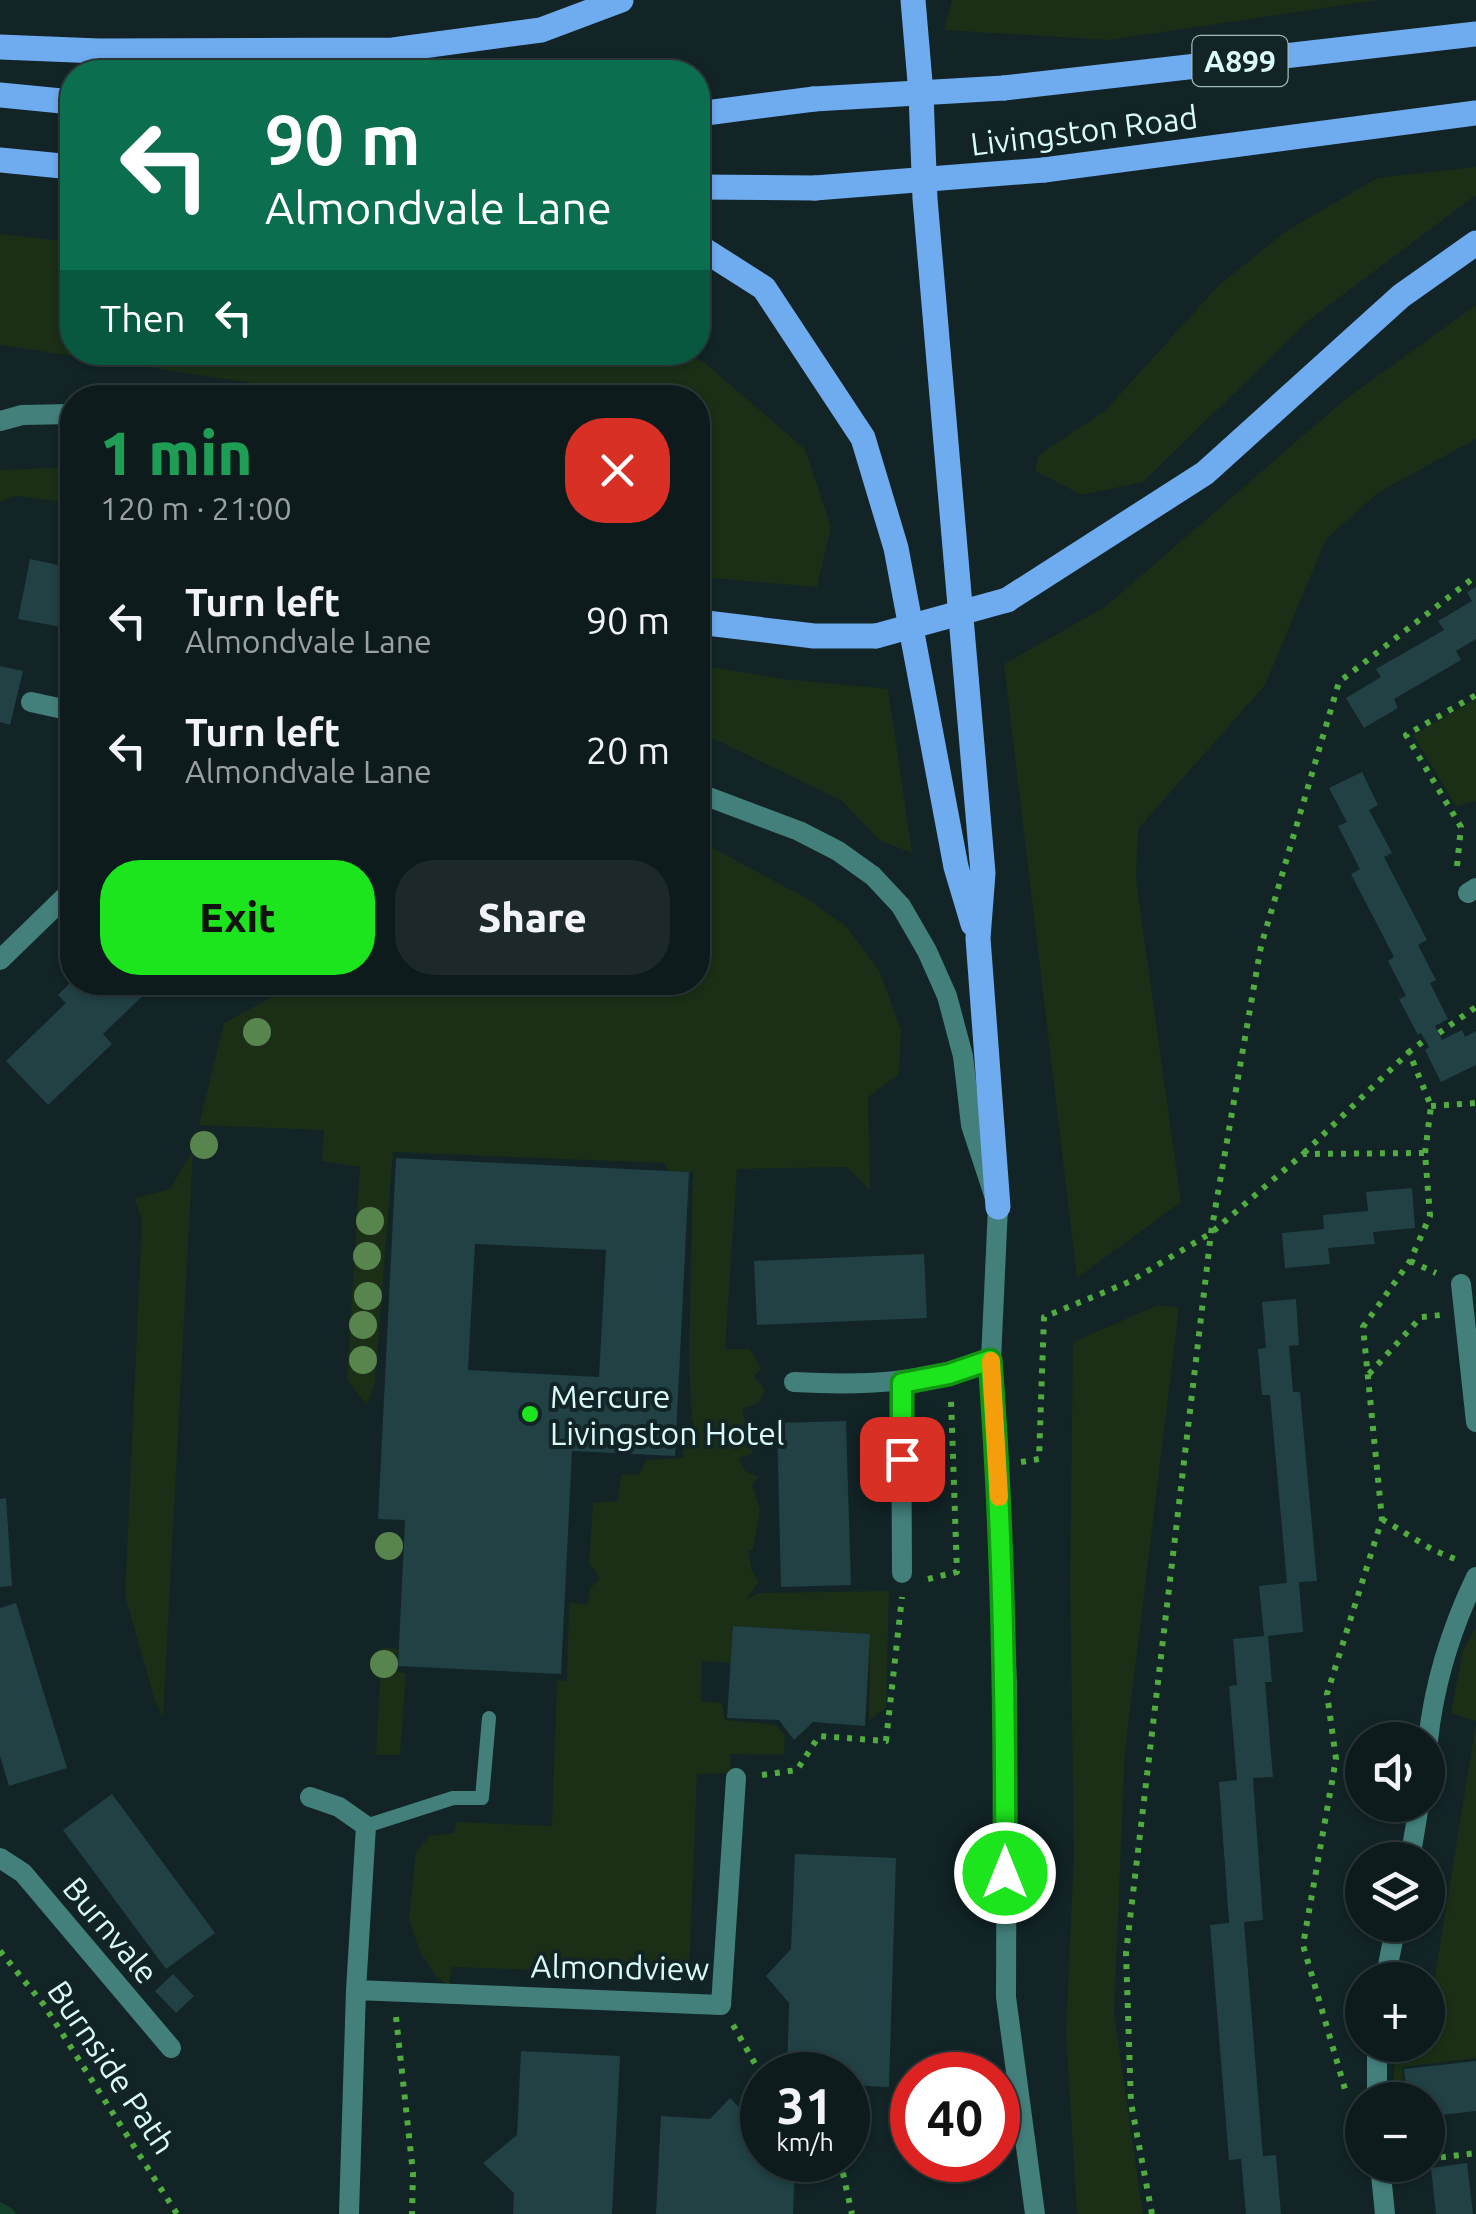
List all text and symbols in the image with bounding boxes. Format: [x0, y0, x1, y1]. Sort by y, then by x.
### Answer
road number: A899 [1192, 36, 1288, 86]
street label: Livingston Road [968, 98, 1200, 162]
icon: left [100, 100, 230, 230]
text: 90 m [265, 100, 421, 178]
text: Almondvale Lane [265, 182, 612, 233]
icon: left [206, 290, 261, 345]
text: Then [100, 297, 186, 339]
button: close [565, 418, 670, 523]
text: 1 min [100, 419, 253, 486]
text: 120 m · 21:00 [100, 490, 292, 526]
text: Turn left [185, 581, 340, 623]
icon: left [100, 593, 155, 648]
text: 90 m [586, 599, 670, 641]
text: Almondvale Lane [185, 623, 432, 659]
text: Turn left [185, 711, 340, 753]
icon: left [100, 723, 155, 778]
text: 20 m [586, 729, 670, 771]
text: Almondvale Lane [185, 753, 432, 789]
button: Exit [100, 860, 375, 975]
button: Share [395, 860, 670, 975]
place label: Mercure Livingston Hotel [550, 1378, 784, 1451]
marker: Mercure Livingston Hotel [519, 1403, 541, 1425]
pin [860, 1417, 945, 1502]
icon: arrive [875, 1432, 930, 1487]
map controls [1345, 1722, 1445, 2182]
button: sound [1345, 1722, 1445, 1822]
position arrow [953, 1821, 1057, 1925]
button: layers [1345, 1842, 1445, 1942]
street label: Burnvale [56, 1870, 166, 1990]
street label: Almondview [530, 1947, 710, 1987]
button: + [1345, 1962, 1445, 2062]
street label: Burnside Path [41, 1974, 183, 2160]
speed limit sign: 40 [890, 2052, 1020, 2182]
text: 31 [777, 2077, 833, 2133]
button: − [1345, 2082, 1445, 2182]
text: km/h [776, 2128, 834, 2156]

